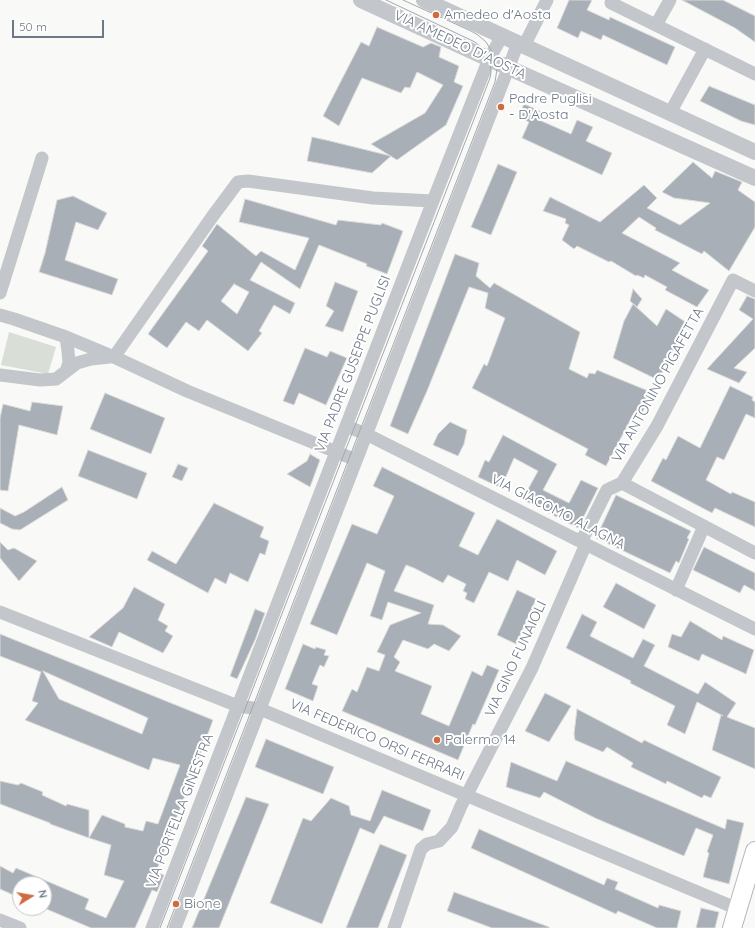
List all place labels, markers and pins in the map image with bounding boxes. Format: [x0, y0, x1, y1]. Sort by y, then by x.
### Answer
place label: Amedeo d'Aosta [444, 7, 551, 23]
marker: Amedeo d'Aosta [431, 10, 441, 20]
place label: Padre Puglisi - D'Aosta [509, 91, 592, 124]
marker: Padre Puglisi - D'Aosta [496, 102, 506, 112]
place label: Palermo 14 [445, 732, 516, 748]
marker: Palermo 14 [432, 735, 442, 745]
place label: Bione [184, 896, 221, 912]
marker: Bione [171, 899, 181, 909]

